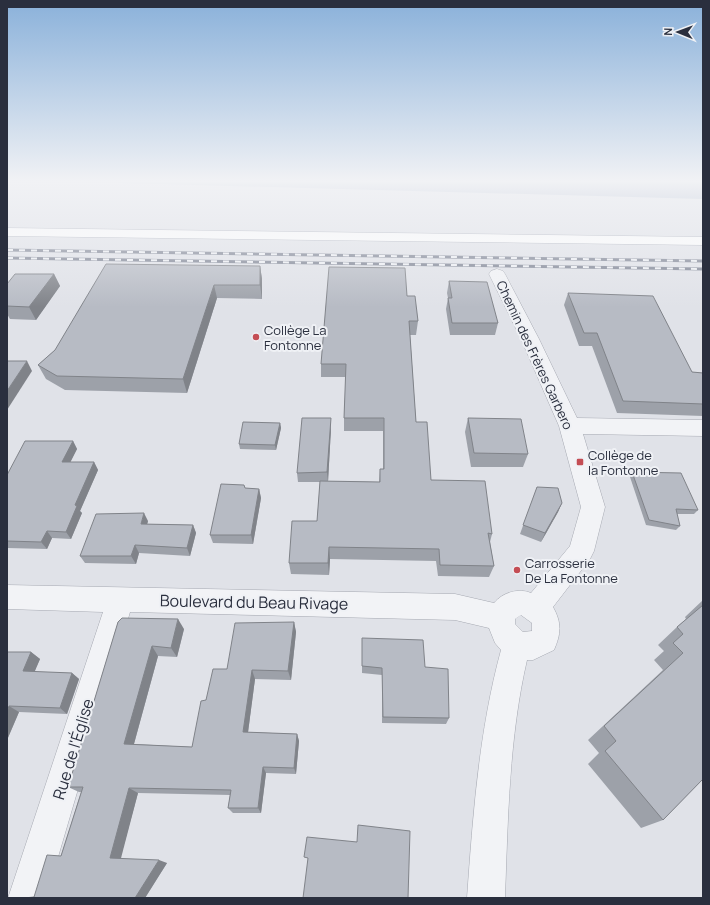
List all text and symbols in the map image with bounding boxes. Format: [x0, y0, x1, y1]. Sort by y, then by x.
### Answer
north arrow [658, 12, 698, 52]
text: N [660, 28, 675, 36]
street label: Chemin des Frères Garbero [492, 278, 578, 433]
place label: Collège La Fontonne [264, 321, 326, 354]
marker: Collège La Fontonne [251, 332, 261, 342]
place label: Collège de la Fontonne [588, 446, 659, 479]
marker: Collège de la Fontonne [575, 457, 585, 467]
place label: Carrosserie De La Fontonne [525, 554, 618, 587]
marker: Carrosserie De La Fontonne [512, 565, 522, 575]
street label: Boulevard du Beau Rivage [160, 589, 348, 615]
street label: Rue de l'Église [47, 696, 99, 802]

